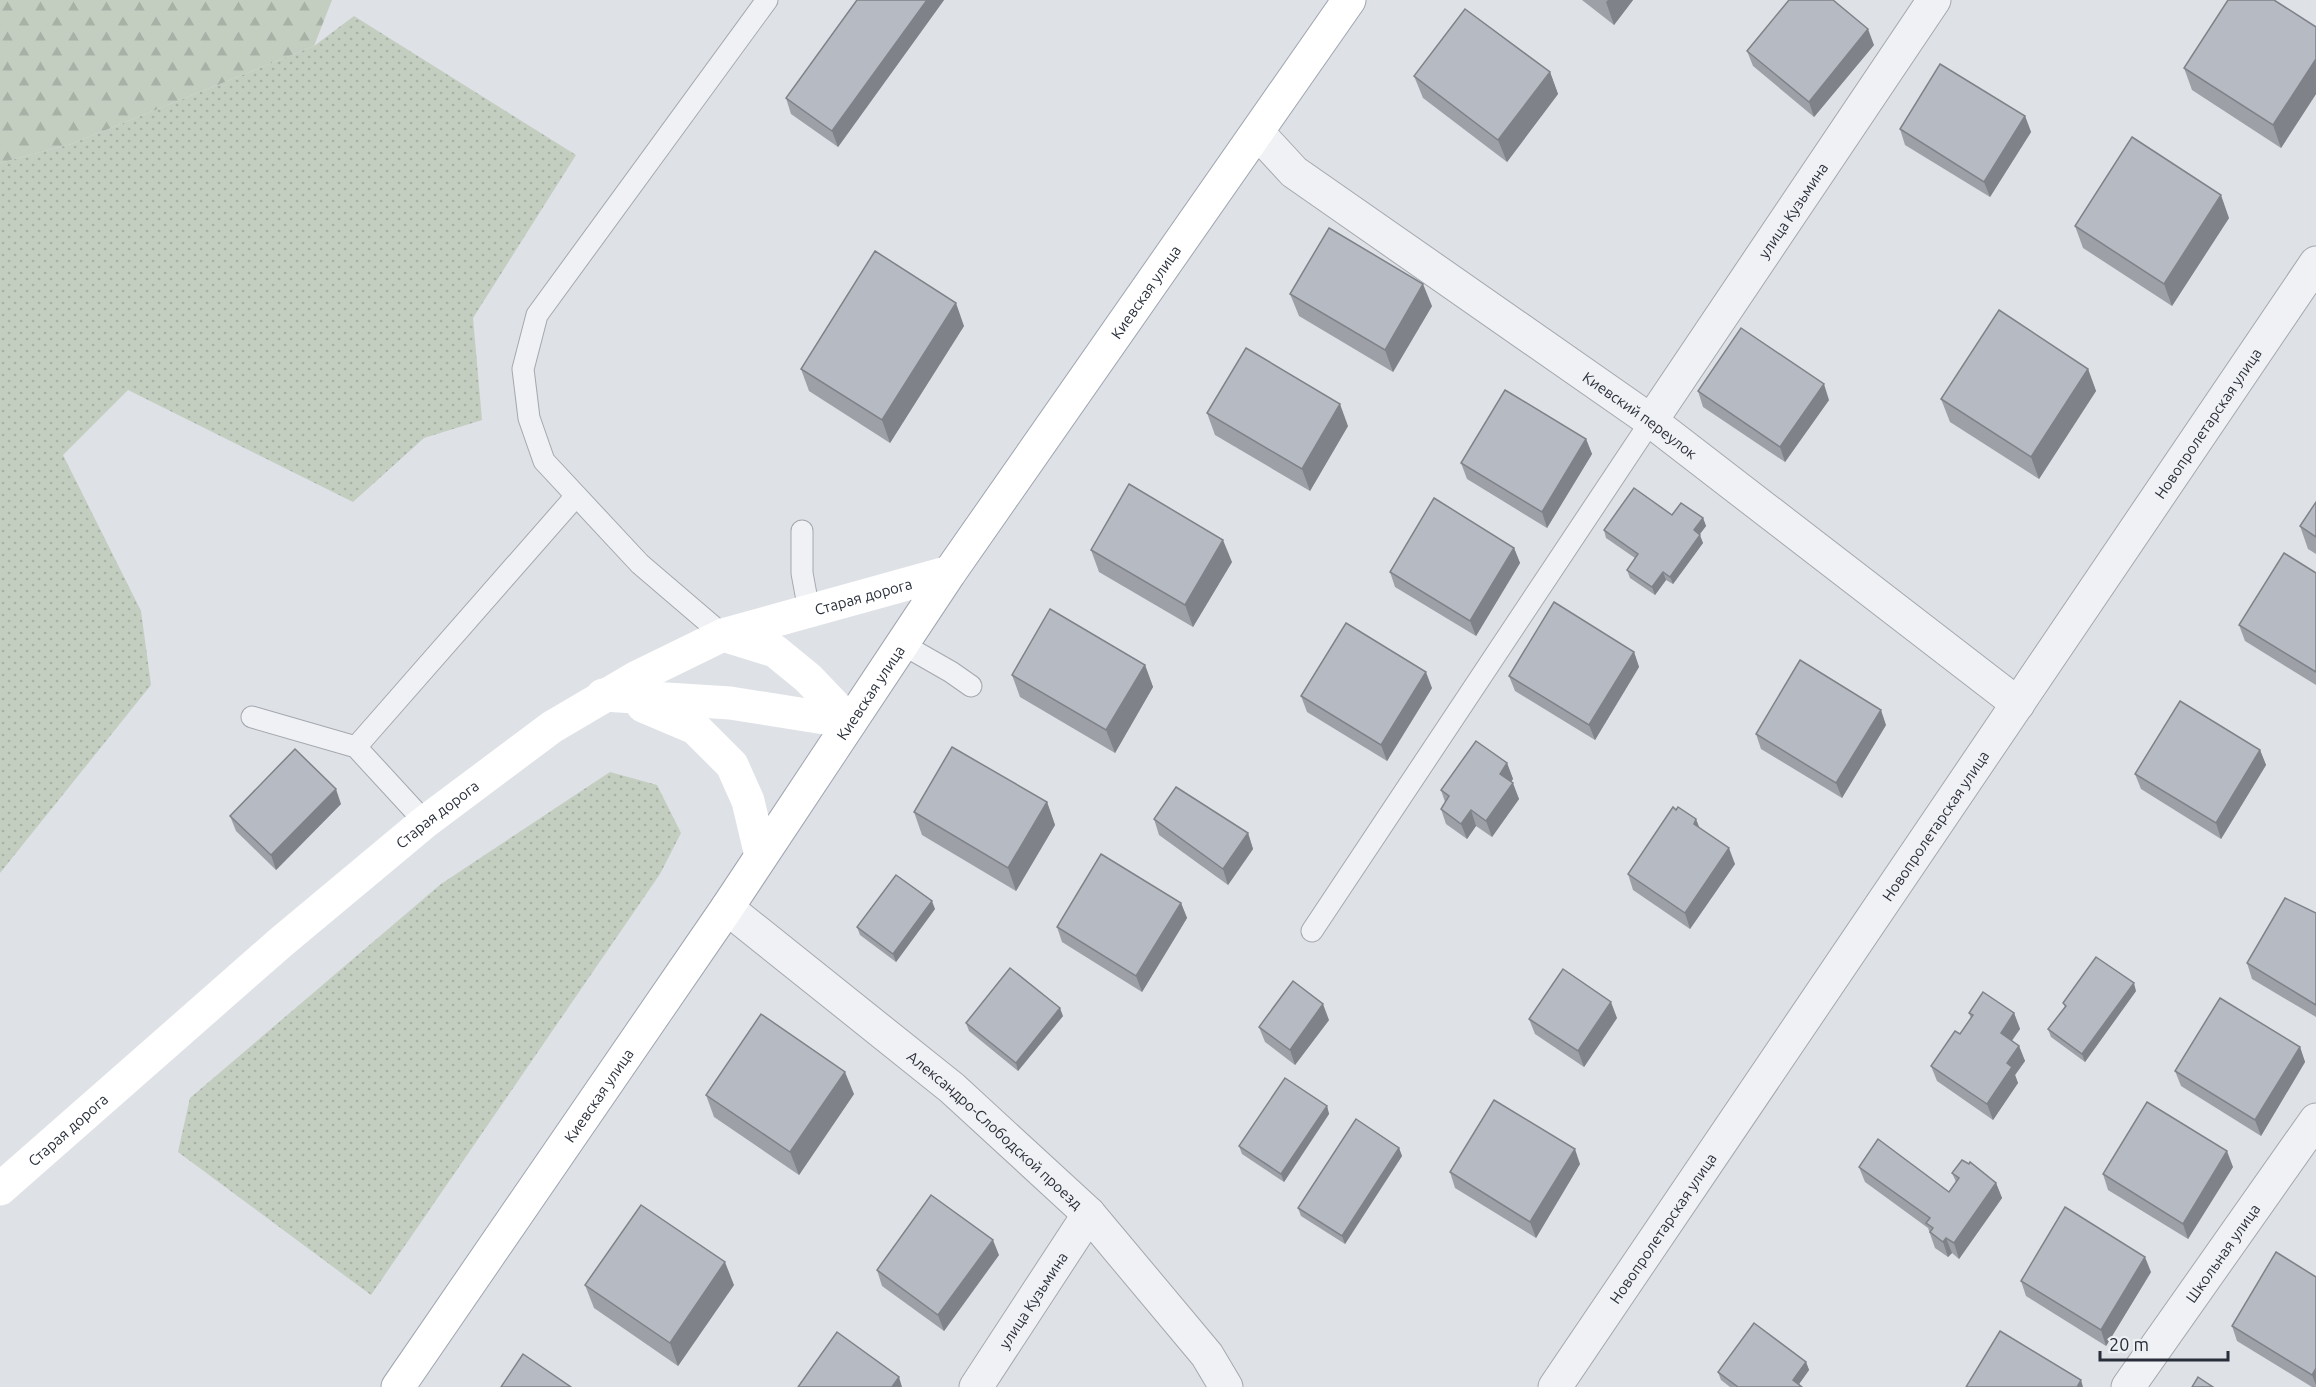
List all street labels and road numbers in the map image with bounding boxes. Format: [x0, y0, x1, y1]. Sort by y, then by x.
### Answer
street label: улица Кузьмина [1755, 159, 1831, 261]
street label: Киевская улица [1107, 242, 1184, 342]
street label: Новопролетарская улица [2151, 345, 2264, 502]
street label: Киевский переулок [1580, 368, 1701, 462]
street label: Старая дорога [813, 574, 914, 618]
street label: Киевская улица [833, 642, 908, 743]
street label: Новопролетарская улица [1878, 747, 1992, 904]
street label: Старая дорога [392, 777, 482, 851]
street label: Киевская улица [560, 1045, 636, 1145]
street label: Александро-Слободской проезд [904, 1047, 1086, 1212]
street label: Старая дорога [24, 1090, 111, 1169]
street label: Новопролетарская улица [1606, 1150, 1720, 1306]
street label: Школьная улица [2182, 1200, 2263, 1305]
street label: улица Кузьмина [995, 1249, 1071, 1351]

